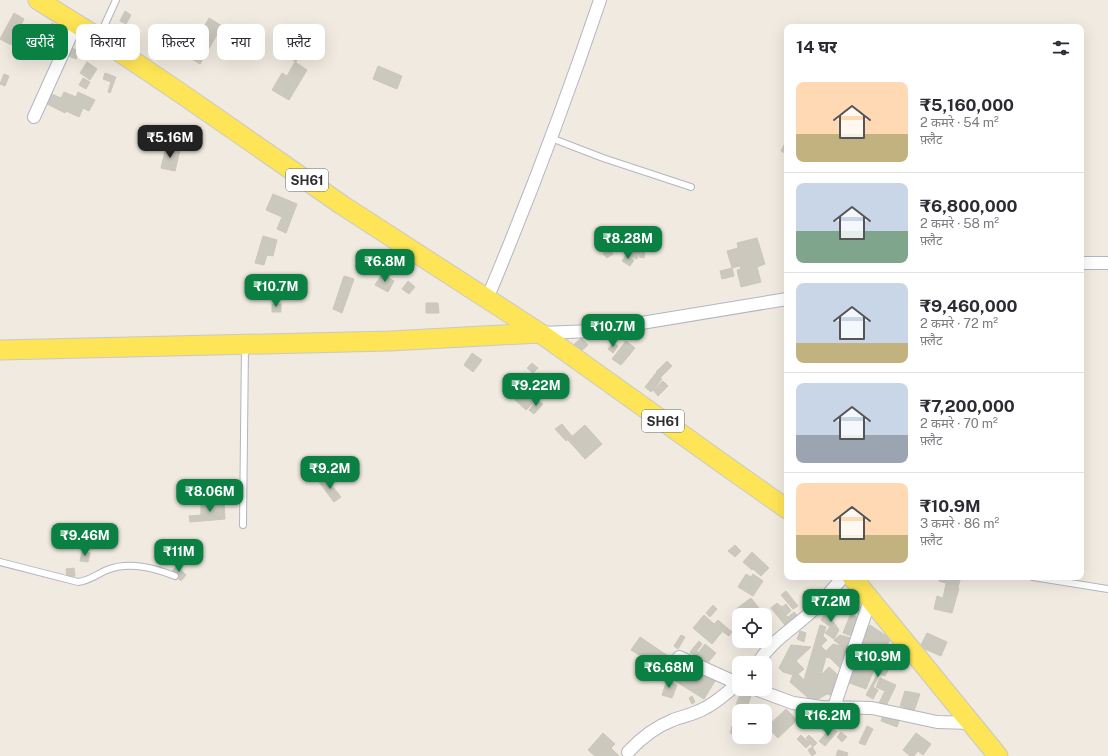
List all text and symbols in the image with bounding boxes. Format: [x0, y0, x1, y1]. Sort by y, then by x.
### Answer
chip: खरीदें [12, 24, 68, 60]
chip: किराया [76, 24, 140, 60]
chip: फ़िल्टर [148, 24, 209, 60]
chip: नया [217, 24, 265, 60]
chip: फ़्लैट [273, 24, 325, 60]
text: 14 घर [796, 37, 837, 57]
icon: filters [1050, 37, 1072, 59]
text: ₹5,160,000 [920, 95, 1014, 115]
icon: home [828, 98, 876, 146]
text: 2 कमरे · 54 m² [920, 115, 999, 130]
pin: ₹5.16M [137, 125, 203, 159]
text: ₹5.16M [147, 130, 193, 145]
text: फ़्लैट [920, 132, 943, 147]
road number: SH61 [286, 169, 328, 191]
text: ₹6,800,000 [920, 196, 1018, 216]
icon: home [828, 199, 876, 247]
text: 2 कमरे · 58 m² [920, 216, 999, 231]
pin: ₹8.28M [595, 226, 661, 260]
text: ₹8.28M [603, 231, 653, 246]
text: फ़्लैट [920, 233, 943, 248]
pin: ₹6.8M [357, 249, 413, 283]
text: ₹6.8M [364, 254, 406, 269]
pin: ₹10.7M [243, 274, 309, 308]
text: ₹10.7M [254, 279, 298, 294]
text: ₹9,460,000 [920, 296, 1018, 316]
icon: home [828, 299, 876, 347]
pin: ₹10.7M [580, 314, 646, 348]
text: 2 कमरे · 72 m² [920, 316, 998, 331]
text: ₹10.7M [591, 319, 635, 334]
text: फ़्लैट [920, 333, 943, 348]
pin: ₹9.22M [503, 373, 569, 407]
text: ₹9.22M [511, 378, 561, 393]
text: ₹7,200,000 [920, 396, 1015, 416]
icon: home [828, 399, 876, 447]
road number: SH61 [642, 410, 684, 432]
text: 2 कमरे · 70 m² [920, 416, 998, 431]
text: फ़्लैट [920, 433, 943, 448]
pin: ₹9.2M [302, 456, 358, 490]
text: ₹9.2M [310, 461, 350, 476]
pin: ₹8.06M [177, 479, 243, 513]
text: ₹8.06M [185, 484, 235, 499]
text: ₹10.9M [920, 496, 981, 516]
icon: home [828, 499, 876, 547]
text: 3 कमरे · 86 m² [920, 516, 999, 531]
pin: ₹9.46M [52, 523, 118, 557]
text: ₹9.46M [60, 528, 110, 543]
text: फ़्लैट [920, 533, 943, 548]
pin: ₹11M [155, 539, 203, 573]
text: ₹11M [163, 544, 195, 559]
pin: ₹7.2M [803, 589, 859, 623]
text: ₹7.2M [812, 594, 850, 609]
map controls [732, 608, 772, 744]
button: locate [732, 608, 772, 648]
pin: ₹10.9M [845, 644, 911, 678]
text: ₹10.9M [855, 649, 901, 664]
pin: ₹6.68M [636, 655, 702, 689]
button: + [732, 656, 772, 696]
text: ₹6.68M [644, 660, 694, 675]
pin: ₹16.2M [795, 703, 861, 737]
button: − [732, 704, 772, 744]
text: ₹16.2M [805, 708, 851, 723]

